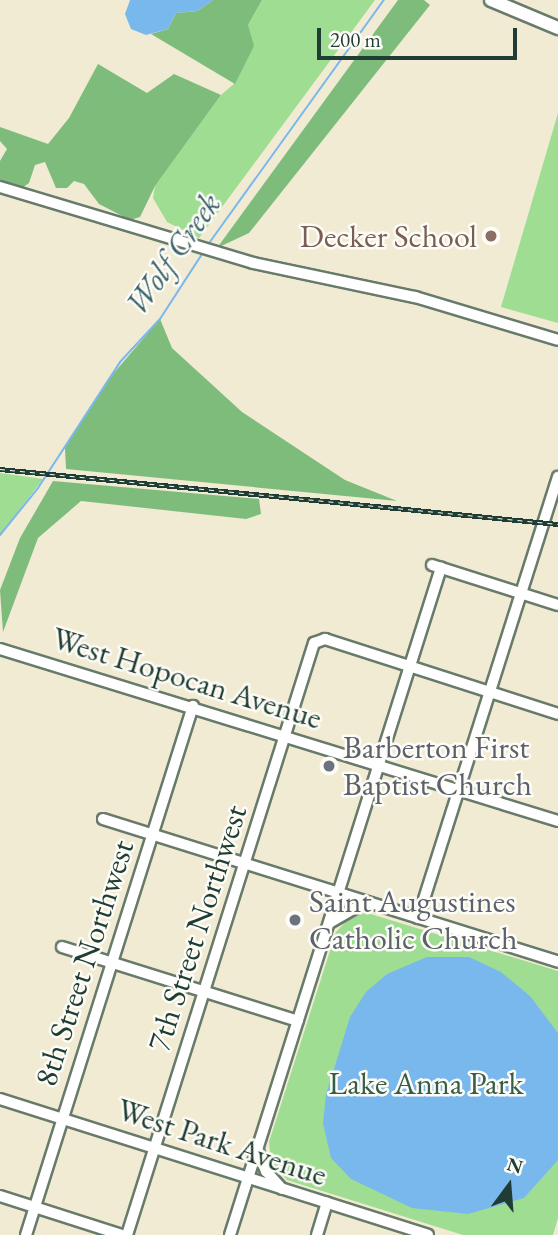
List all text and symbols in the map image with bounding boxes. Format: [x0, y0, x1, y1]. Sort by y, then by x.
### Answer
scale bar [320, 14, 520, 58]
text: 200 m [330, 26, 381, 53]
water label: Wolf Creek [117, 185, 229, 323]
place label: Decker School [300, 217, 477, 255]
marker: Decker School [483, 228, 499, 244]
street label: West Hopocan Avenue [47, 619, 327, 737]
place label: Barberton First Baptist Church [343, 729, 532, 804]
marker: Barberton First Baptist Church [321, 758, 337, 774]
street label: 7th Street Northwest [139, 800, 255, 1056]
street label: 8th Street Northwest [26, 835, 142, 1091]
place label: Saint Augustines Catholic Church [309, 883, 518, 958]
marker: Saint Augustines Catholic Church [287, 912, 303, 928]
park label: Lake Anna Park [329, 1064, 523, 1102]
street label: West Park Avenue [112, 1090, 332, 1194]
north arrow [474, 1151, 544, 1221]
text: N [504, 1151, 526, 1179]

